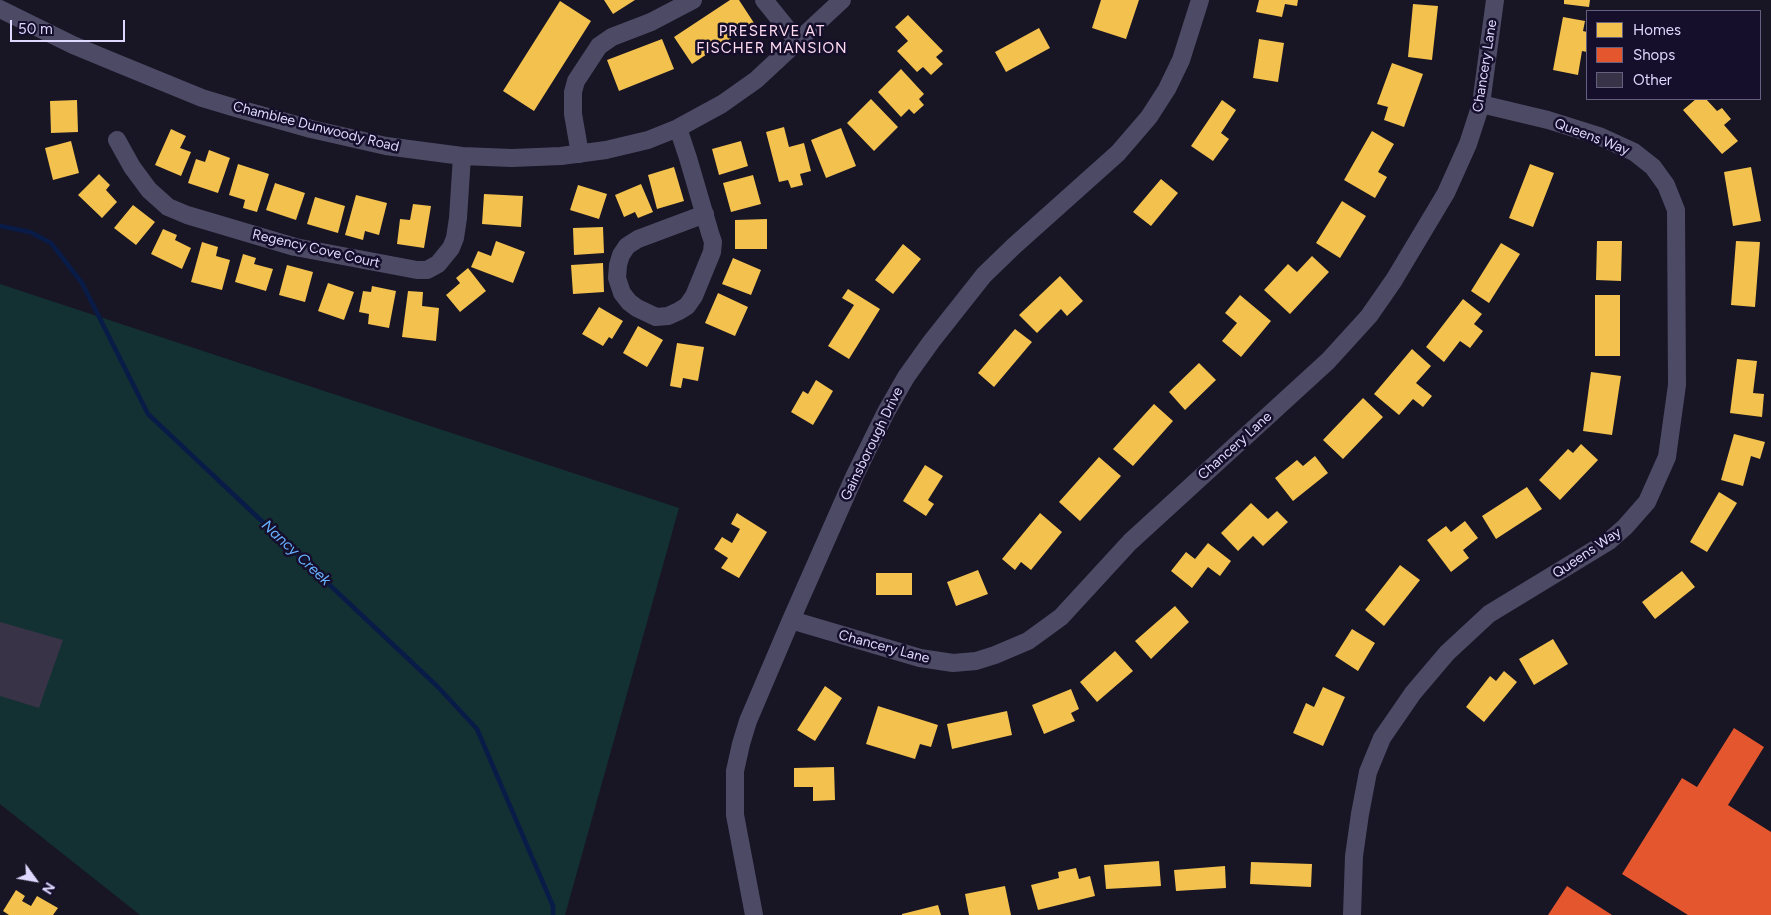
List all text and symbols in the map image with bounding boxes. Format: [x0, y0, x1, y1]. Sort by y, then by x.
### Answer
scale bar [12, 10, 128, 42]
legend [1586, 10, 1761, 100]
street label: Chancery Lane [1469, 19, 1501, 113]
text: 50 m [18, 20, 53, 38]
text: Homes [1633, 21, 1681, 39]
district label: PRESERVE AT FISCHER MANSION [694, 23, 850, 58]
text: Shops [1633, 46, 1675, 64]
text: Other [1633, 71, 1672, 89]
street label: Chamblee Dunwoody Road [231, 98, 401, 156]
street label: Queens Way [1552, 115, 1632, 159]
street label: Regency Cove Court [250, 226, 382, 272]
street label: Gainsborough Drive [837, 384, 907, 504]
street label: Chancery Lane [1195, 408, 1275, 484]
water label: Nancy Creek [258, 516, 334, 590]
street label: Queens Way [1550, 524, 1624, 582]
street label: Chancery Lane [837, 627, 931, 667]
north arrow [10, 855, 60, 905]
text: N [38, 879, 58, 897]

